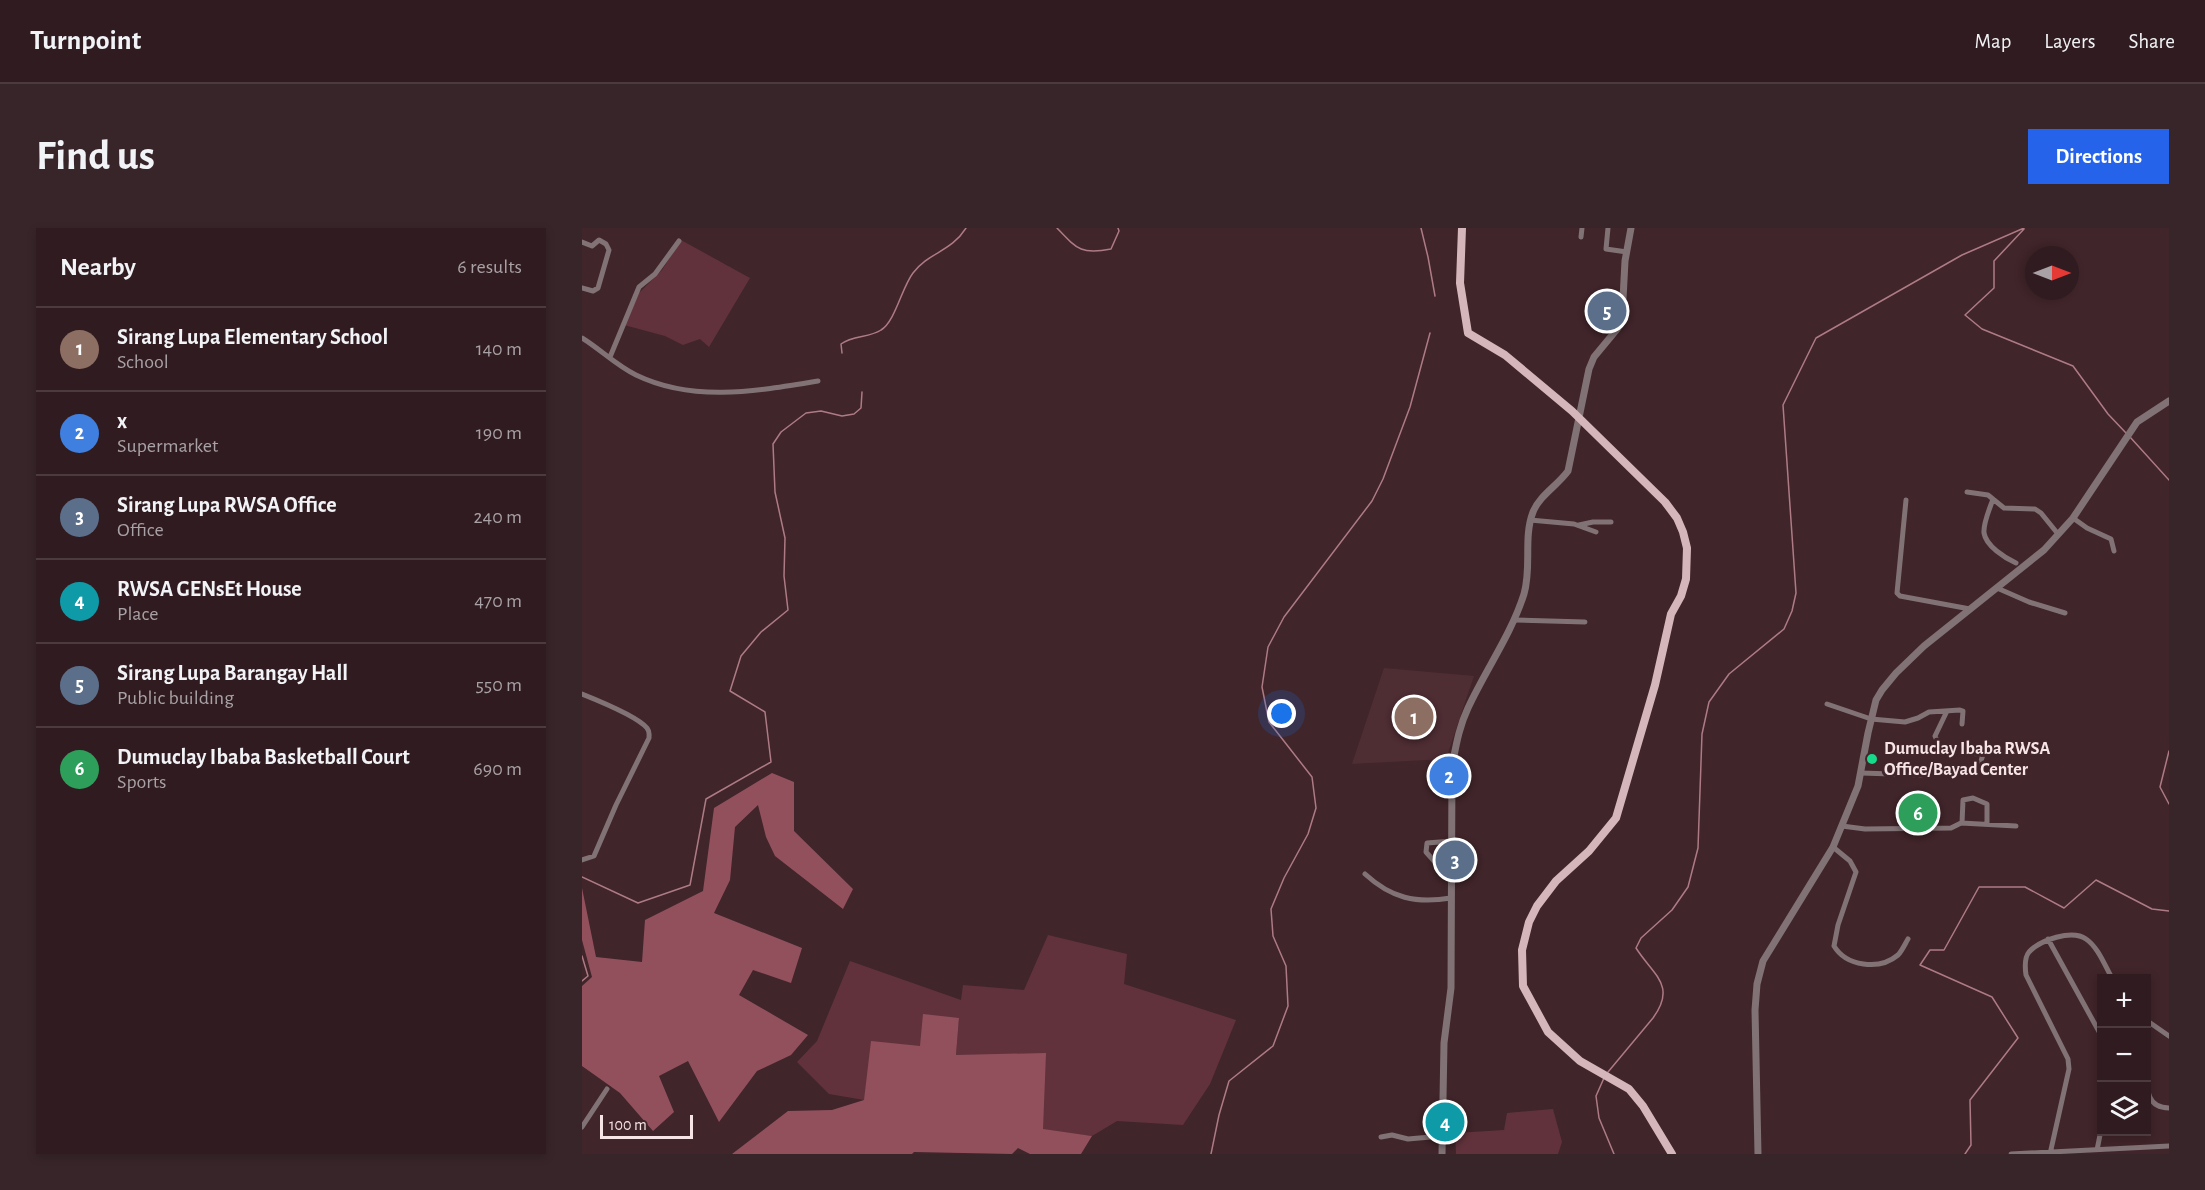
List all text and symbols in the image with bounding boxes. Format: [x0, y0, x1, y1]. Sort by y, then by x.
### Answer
text: Turnpoint [30, 27, 141, 55]
text: Map [1975, 31, 2011, 52]
text: Layers [2044, 31, 2095, 52]
text: Share [2128, 31, 2175, 52]
button: Directions [2028, 129, 2169, 184]
text: Find us [36, 135, 155, 177]
north arrow [2025, 246, 2079, 300]
text: Nearby [60, 254, 136, 280]
text: 6 results [457, 257, 522, 277]
pin: 5 [1588, 288, 1626, 334]
text: Sirang Lupa Elementary School [117, 326, 388, 348]
text: 1 [76, 339, 83, 359]
text: 140 m [476, 339, 522, 359]
text: School [117, 352, 169, 372]
text: x [117, 410, 127, 432]
text: 2 [75, 423, 84, 443]
text: 190 m [476, 423, 522, 443]
text: Supermarket [117, 436, 218, 456]
text: Sirang Lupa RWSA Office [117, 494, 337, 516]
text: 3 [75, 507, 84, 527]
text: 240 m [473, 507, 522, 527]
text: Office [117, 520, 164, 540]
text: RWSA GENsEt House [117, 578, 302, 600]
text: 4 [74, 591, 85, 611]
text: 470 m [474, 591, 522, 611]
text: Place [117, 604, 158, 624]
text: Sirang Lupa Barangay Hall [117, 662, 348, 684]
text: 5 [75, 675, 84, 695]
text: 550 m [475, 675, 522, 695]
text: Public building [117, 688, 234, 708]
pin: 1 [1394, 694, 1434, 740]
your location [1267, 699, 1296, 728]
place label: Dumuclay Ibaba RWSA Office/Bayad Center [1884, 740, 2051, 779]
text: Dumuclay Ibaba Basketball Court [117, 746, 410, 768]
marker: Dumuclay Ibaba RWSA Office/Bayad Center [1865, 752, 1879, 766]
pin: 2 [1430, 754, 1468, 798]
text: 6 [75, 759, 84, 779]
text: 690 m [473, 759, 522, 779]
text: Sports [117, 772, 166, 792]
pin: 6 [1898, 790, 1938, 836]
pin: 3 [1436, 838, 1474, 882]
map controls [2097, 974, 2151, 1136]
button: + [2097, 974, 2151, 1028]
button: − [2097, 1028, 2151, 1082]
button: layers [2097, 1082, 2151, 1136]
pin: 4 [1426, 1100, 1464, 1144]
scale bar [600, 1112, 693, 1140]
text: 100 m [609, 1117, 647, 1133]

